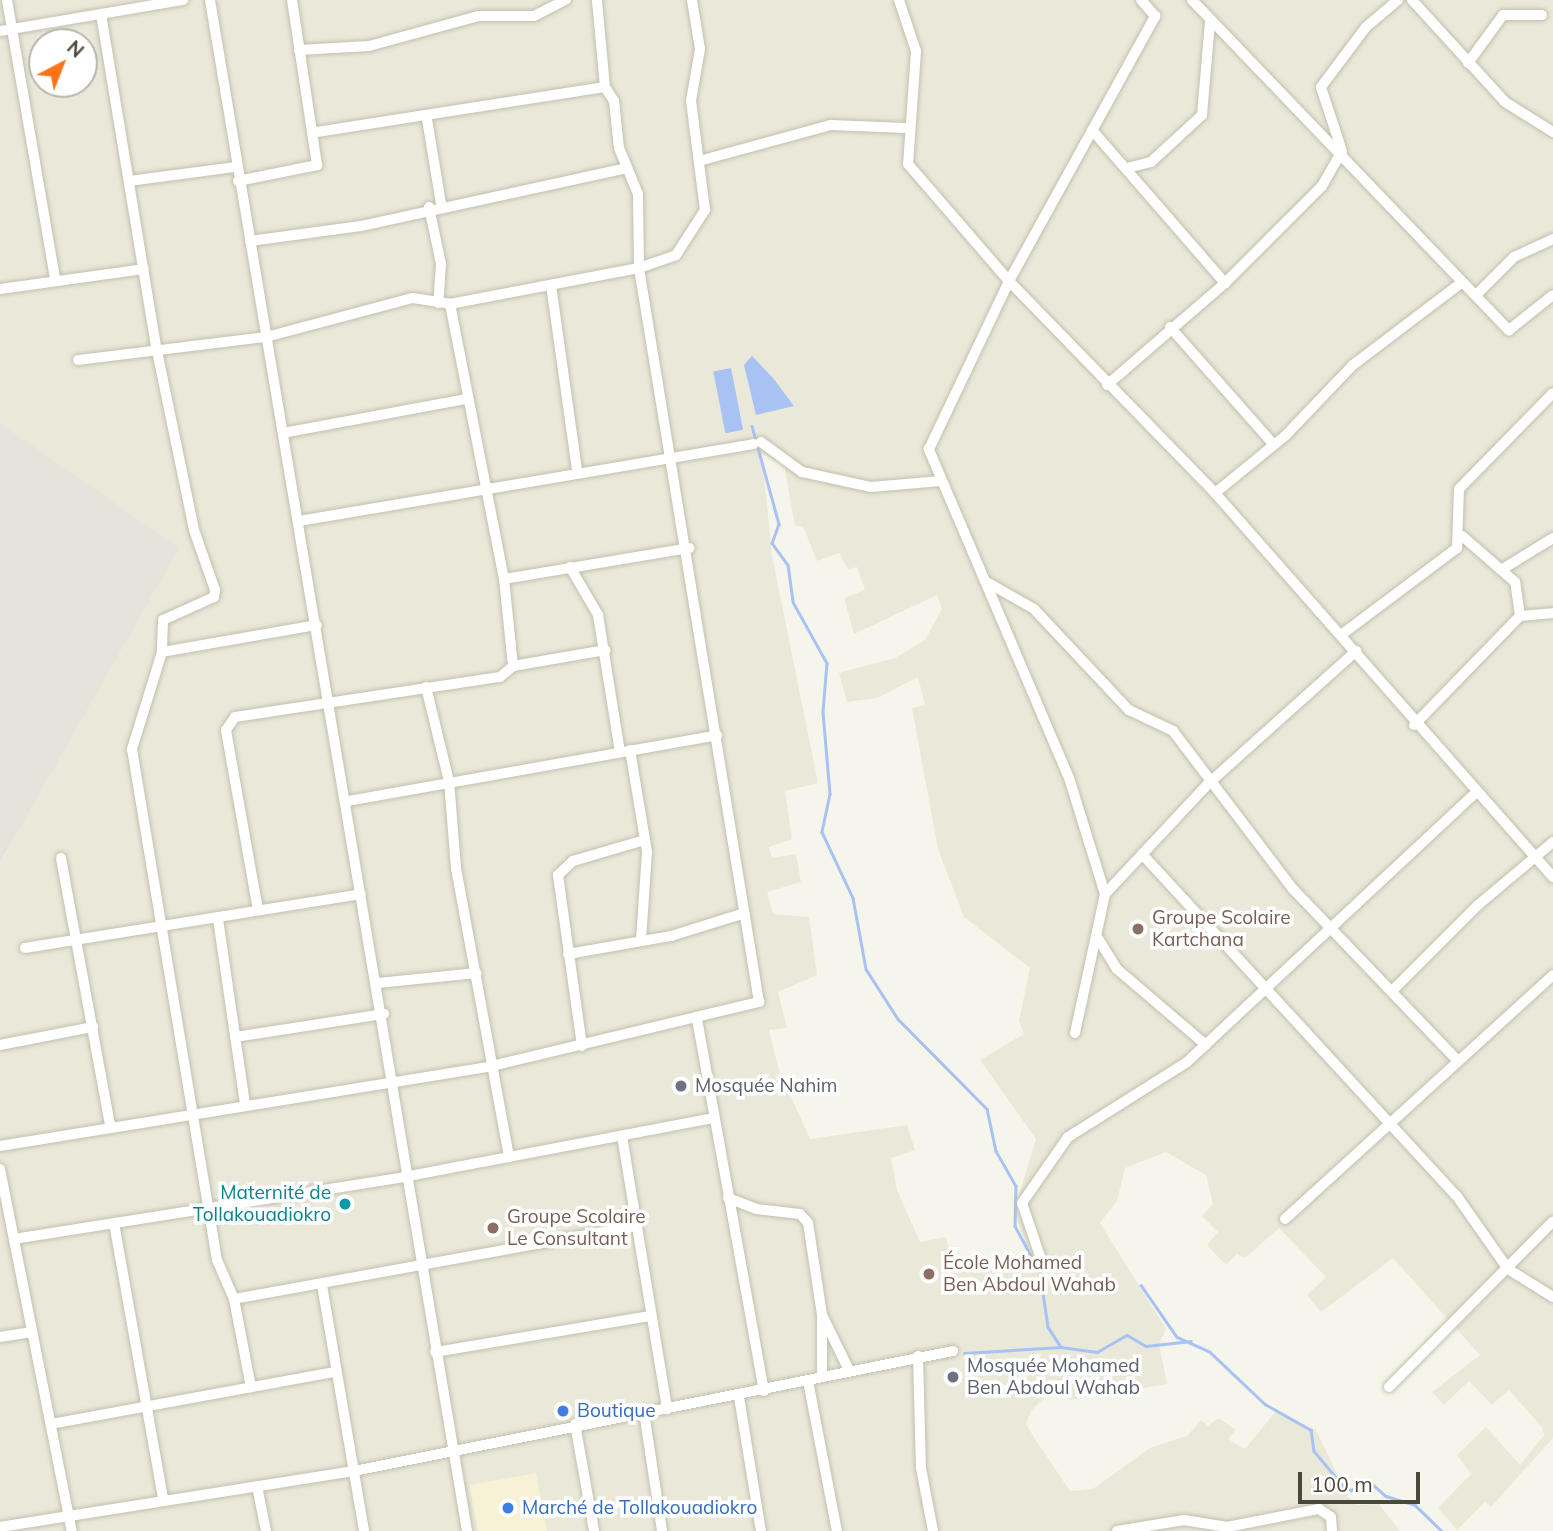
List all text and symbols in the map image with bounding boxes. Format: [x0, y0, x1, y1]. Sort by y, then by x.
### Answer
north arrow [28, 28, 98, 98]
text: N [62, 35, 89, 63]
place label: Groupe Scolaire Kartchana [1152, 907, 1291, 951]
marker: Groupe Scolaire Kartchana [1130, 921, 1146, 937]
place label: Mosquée Nahim [695, 1075, 837, 1097]
marker: Mosquée Nahim [673, 1078, 689, 1094]
place label: Maternité de Tollakouadiokro [193, 1182, 331, 1226]
marker: Maternité de Tollakouadiokro [337, 1196, 353, 1212]
place label: Groupe Scolaire Le Consultant [507, 1206, 646, 1250]
marker: Groupe Scolaire Le Consultant [485, 1220, 501, 1236]
place label: École Mohamed Ben Abdoul Wahab [943, 1252, 1116, 1296]
marker: École Mohamed Ben Abdoul Wahab [921, 1266, 937, 1282]
place label: Mosquée Mohamed Ben Abdoul Wahab [967, 1355, 1140, 1399]
marker: Mosquée Mohamed Ben Abdoul Wahab [945, 1369, 961, 1385]
place label: Boutique [577, 1400, 656, 1422]
marker: Boutique [555, 1403, 571, 1419]
scale bar [1301, 1458, 1424, 1502]
text: 100 m [1311, 1471, 1373, 1497]
place label: Marché de Tollakouadiokro [522, 1497, 757, 1519]
marker: Marché de Tollakouadiokro [500, 1500, 516, 1516]

